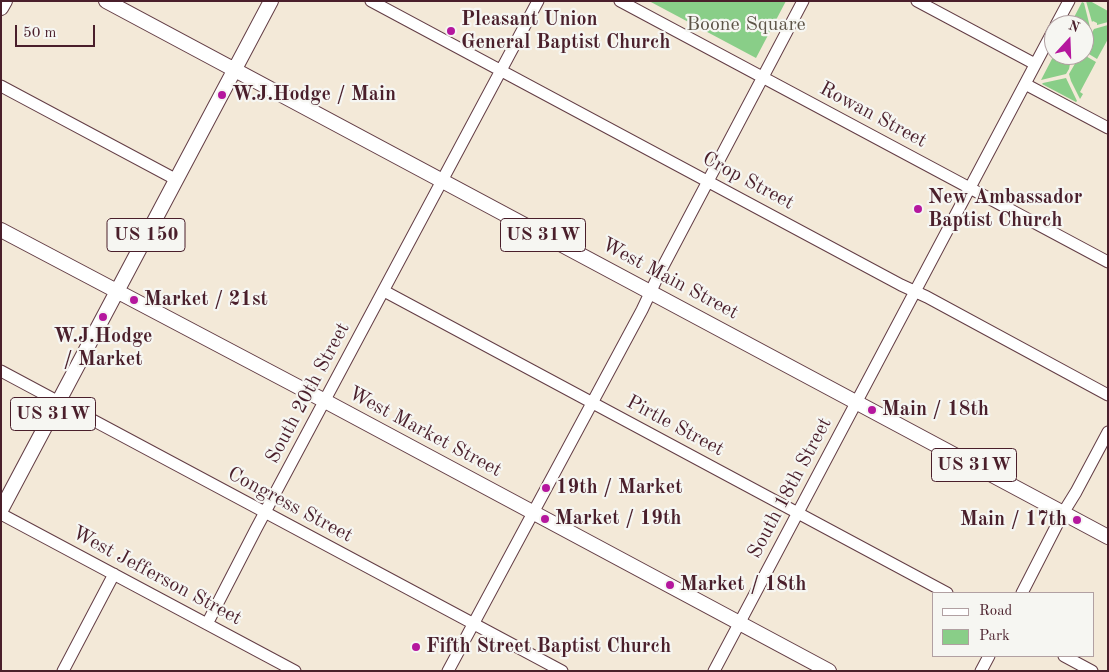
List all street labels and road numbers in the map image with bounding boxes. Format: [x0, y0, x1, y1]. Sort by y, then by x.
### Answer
street label: Rowan Street [815, 77, 931, 153]
street label: Crop Street [698, 147, 798, 215]
road number: US 150 [107, 218, 185, 252]
road number: US 31W [500, 218, 586, 252]
street label: West Main Street [598, 233, 742, 325]
street label: South 20th Street [261, 318, 355, 468]
street label: West Market Street [344, 382, 506, 482]
street label: Pirtle Street [622, 390, 728, 462]
road number: US 31W [10, 398, 96, 430]
street label: South 18th Street [743, 413, 837, 563]
road number: US 31W [932, 448, 1016, 482]
street label: Congress Street [223, 462, 357, 548]
street label: West Jefferson Street [68, 521, 246, 631]

